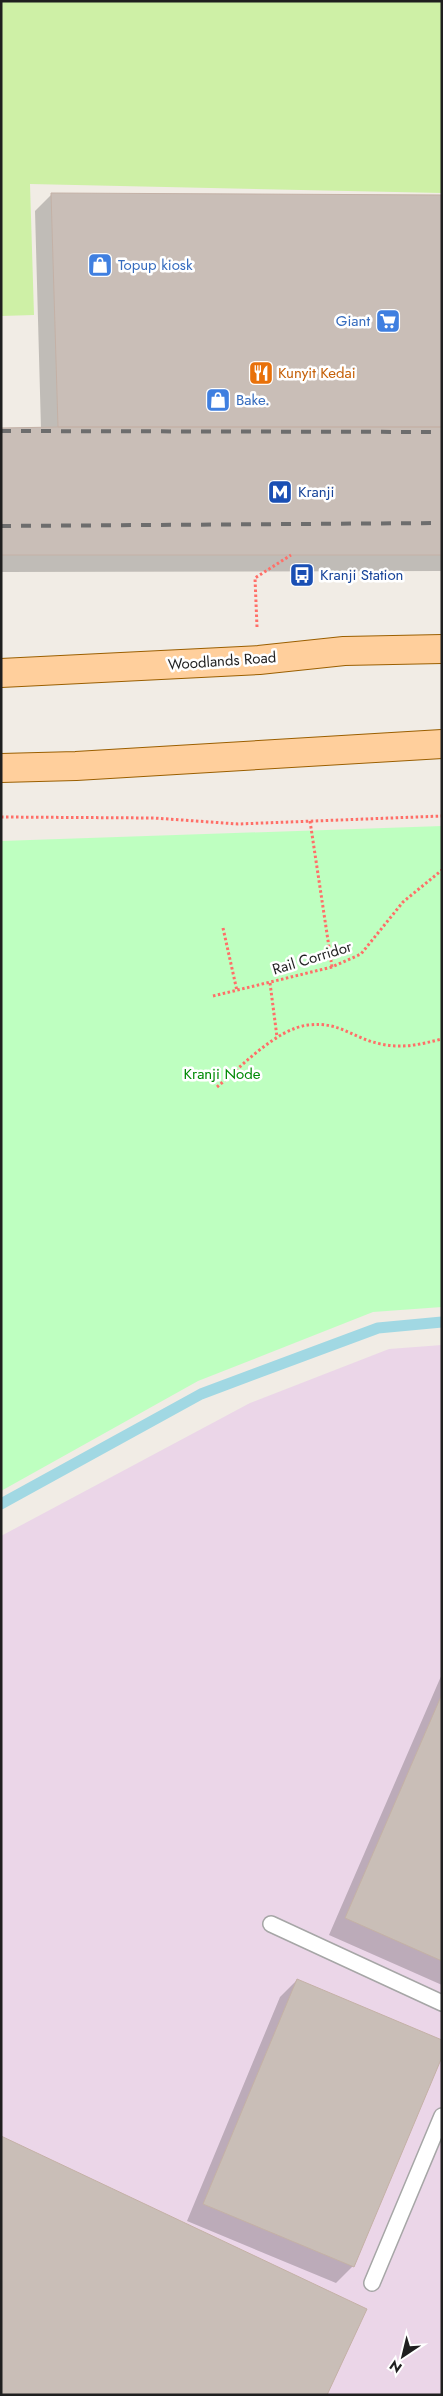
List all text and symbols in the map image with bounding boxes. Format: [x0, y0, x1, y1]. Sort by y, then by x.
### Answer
shop icon: Topup kiosk [87, 252, 113, 278]
place label: Topup kiosk [118, 254, 193, 276]
supermarket icon: Giant [375, 308, 401, 334]
place label: Giant [336, 310, 370, 332]
restaurant icon: Kunyit Kedai [248, 360, 274, 386]
place label: Kunyit Kedai [278, 362, 356, 384]
shop icon: Bake. [205, 387, 231, 413]
place label: Bake. [236, 389, 269, 411]
metro station icon: Kranji [267, 479, 293, 505]
place label: Kranji [298, 481, 334, 503]
bus stop icon: Kranji Station [289, 562, 315, 588]
place label: Kranji Station [320, 564, 403, 586]
street label: Woodlands Road [167, 646, 277, 676]
street label: Rail Corridor [270, 935, 355, 981]
park label: Kranji Node [184, 1063, 261, 1085]
north arrow [378, 2331, 428, 2381]
text: N [385, 2355, 406, 2378]

